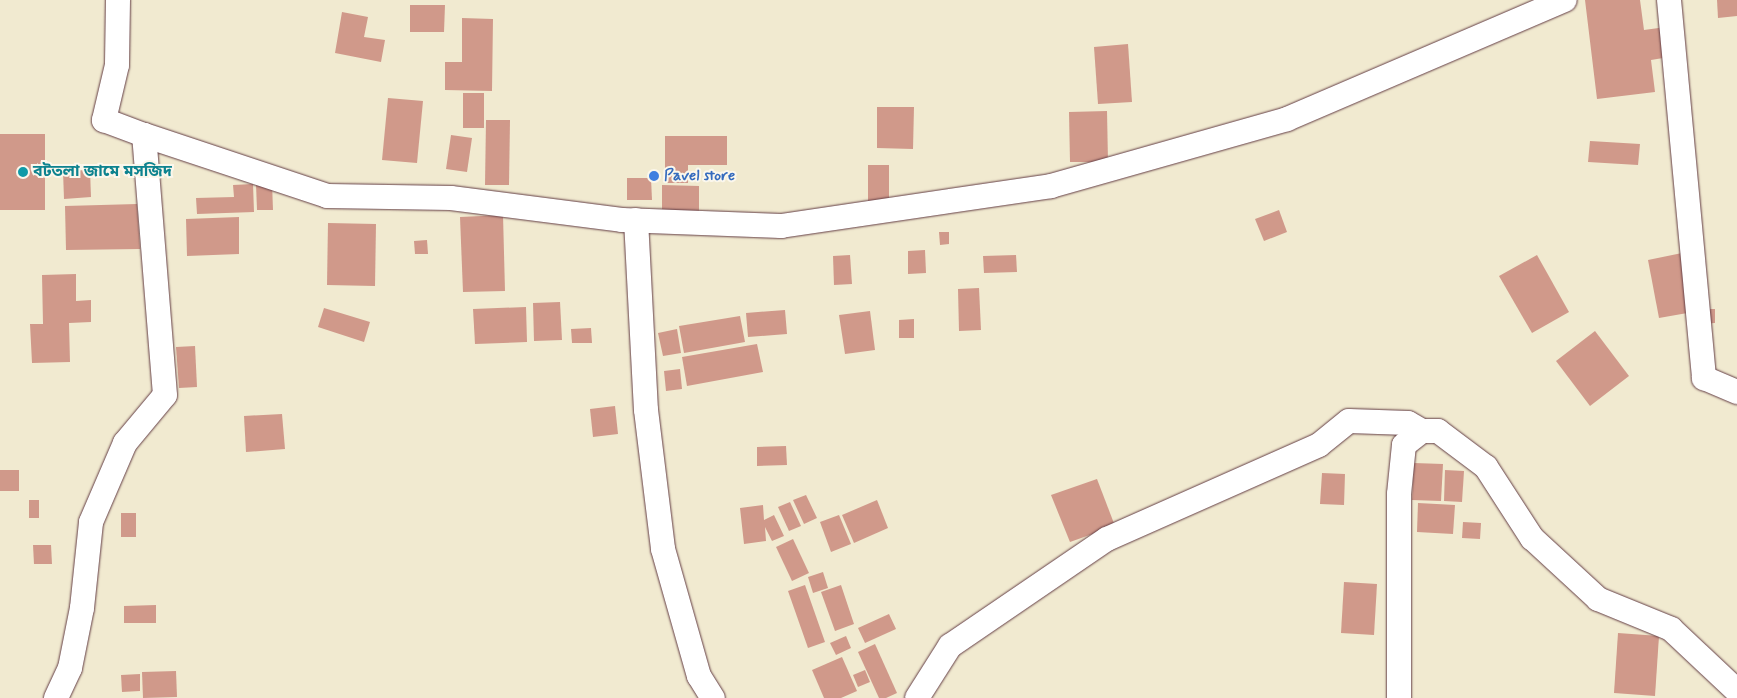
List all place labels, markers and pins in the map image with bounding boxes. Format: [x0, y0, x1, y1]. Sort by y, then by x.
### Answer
place label: বটতলা জামে মসজিদ [33, 162, 172, 182]
marker: বটতলা জামে মসজিদ [17, 166, 29, 178]
place label: Pavel store [664, 166, 735, 186]
marker: Pavel store [648, 170, 660, 182]

